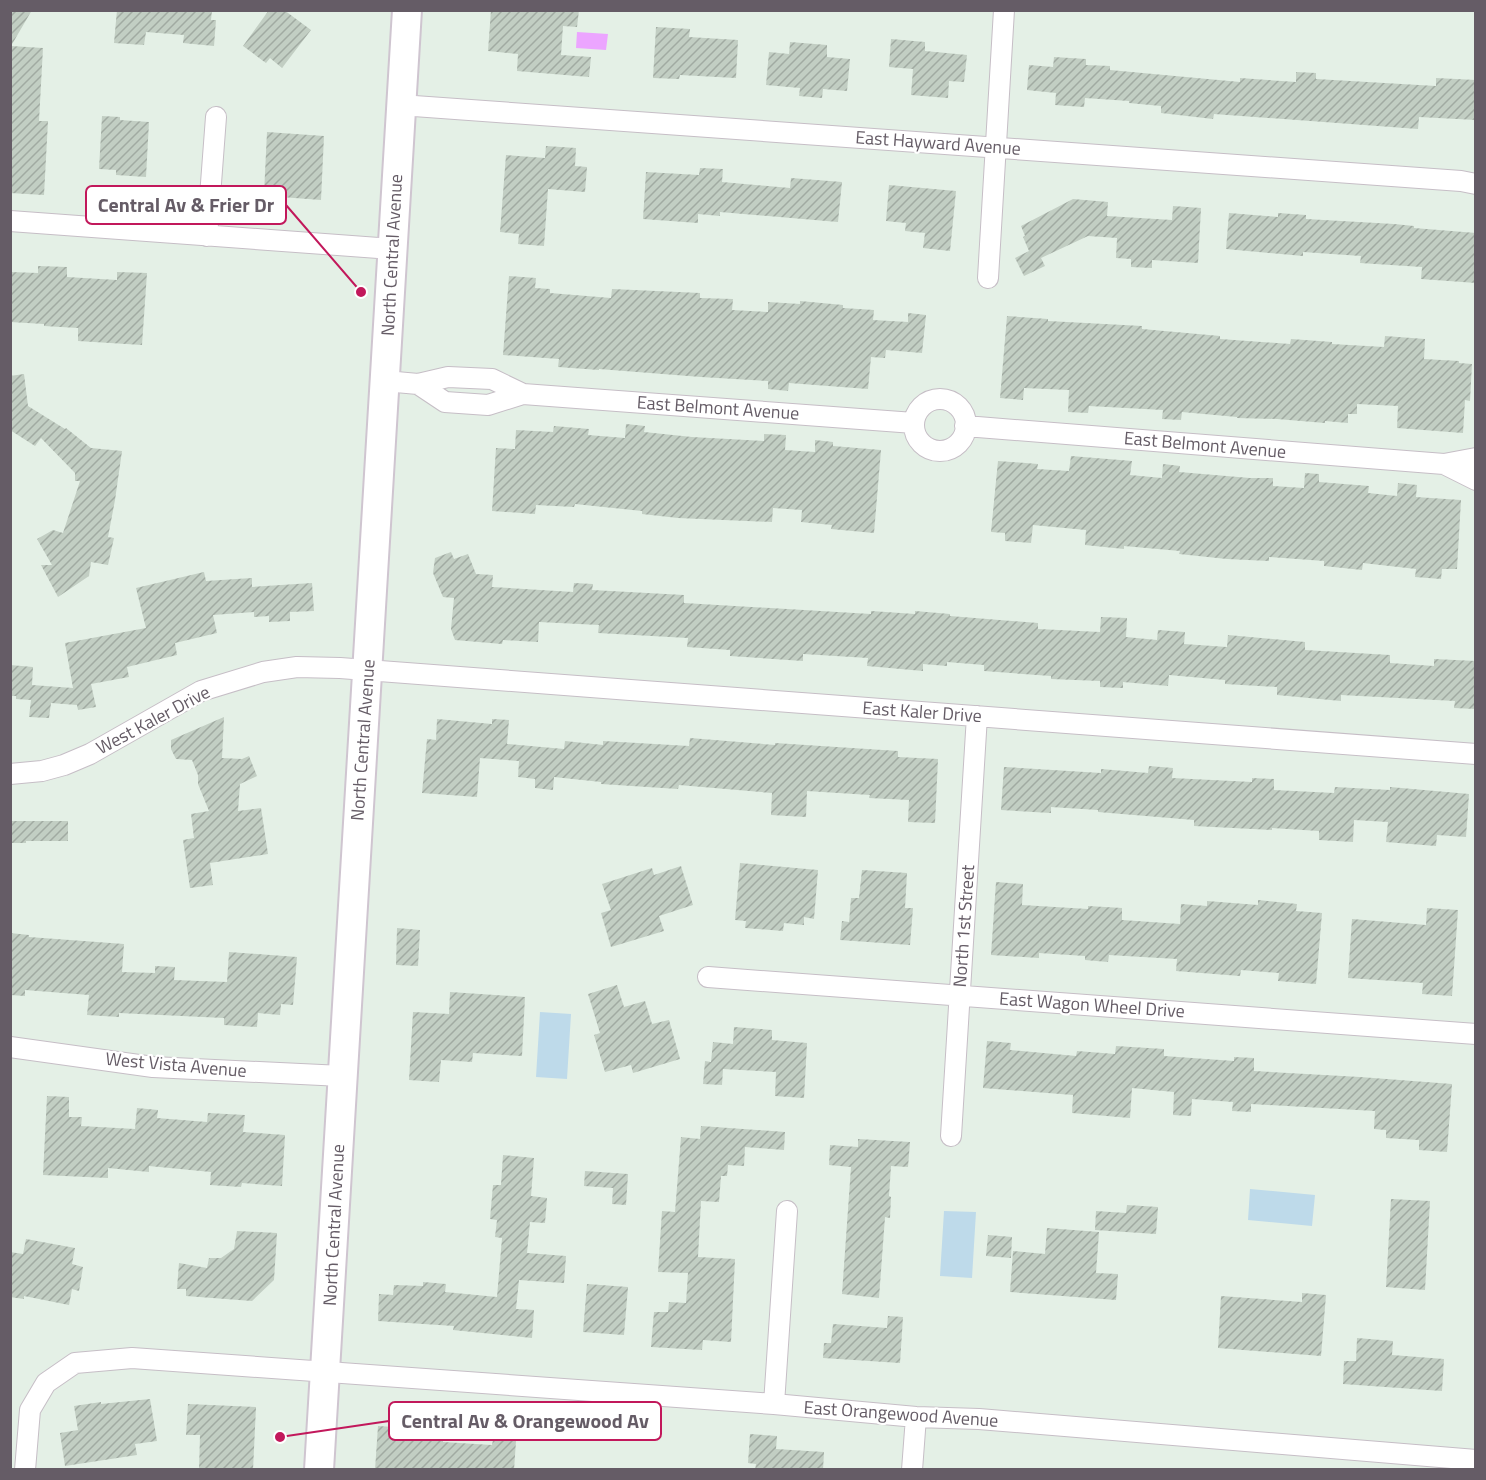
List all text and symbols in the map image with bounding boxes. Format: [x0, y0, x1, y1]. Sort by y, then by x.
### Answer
street label: East Hayward Avenue [854, 123, 1022, 162]
street label: North Central Avenue [374, 173, 409, 337]
callout: Central Av & Frier Dr [86, 186, 286, 224]
text: Central Av & Frier Dr [98, 189, 275, 220]
street label: East Belmont Avenue [636, 388, 800, 427]
street label: East Belmont Avenue [1123, 424, 1287, 465]
street label: North Central Avenue [343, 658, 382, 822]
street label: West Kaler Drive [91, 678, 214, 761]
street label: East Kaler Drive [861, 694, 983, 729]
street label: North 1st Street [946, 863, 981, 988]
street label: East Wagon Wheel Drive [998, 985, 1186, 1024]
street label: West Vista Avenue [104, 1045, 248, 1084]
street label: North Central Avenue [316, 1143, 351, 1307]
street label: East Orangewood Avenue [803, 1393, 999, 1434]
callout: Central Av & Orangewood Av [389, 1402, 661, 1440]
text: Central Av & Orangewood Av [401, 1405, 649, 1436]

